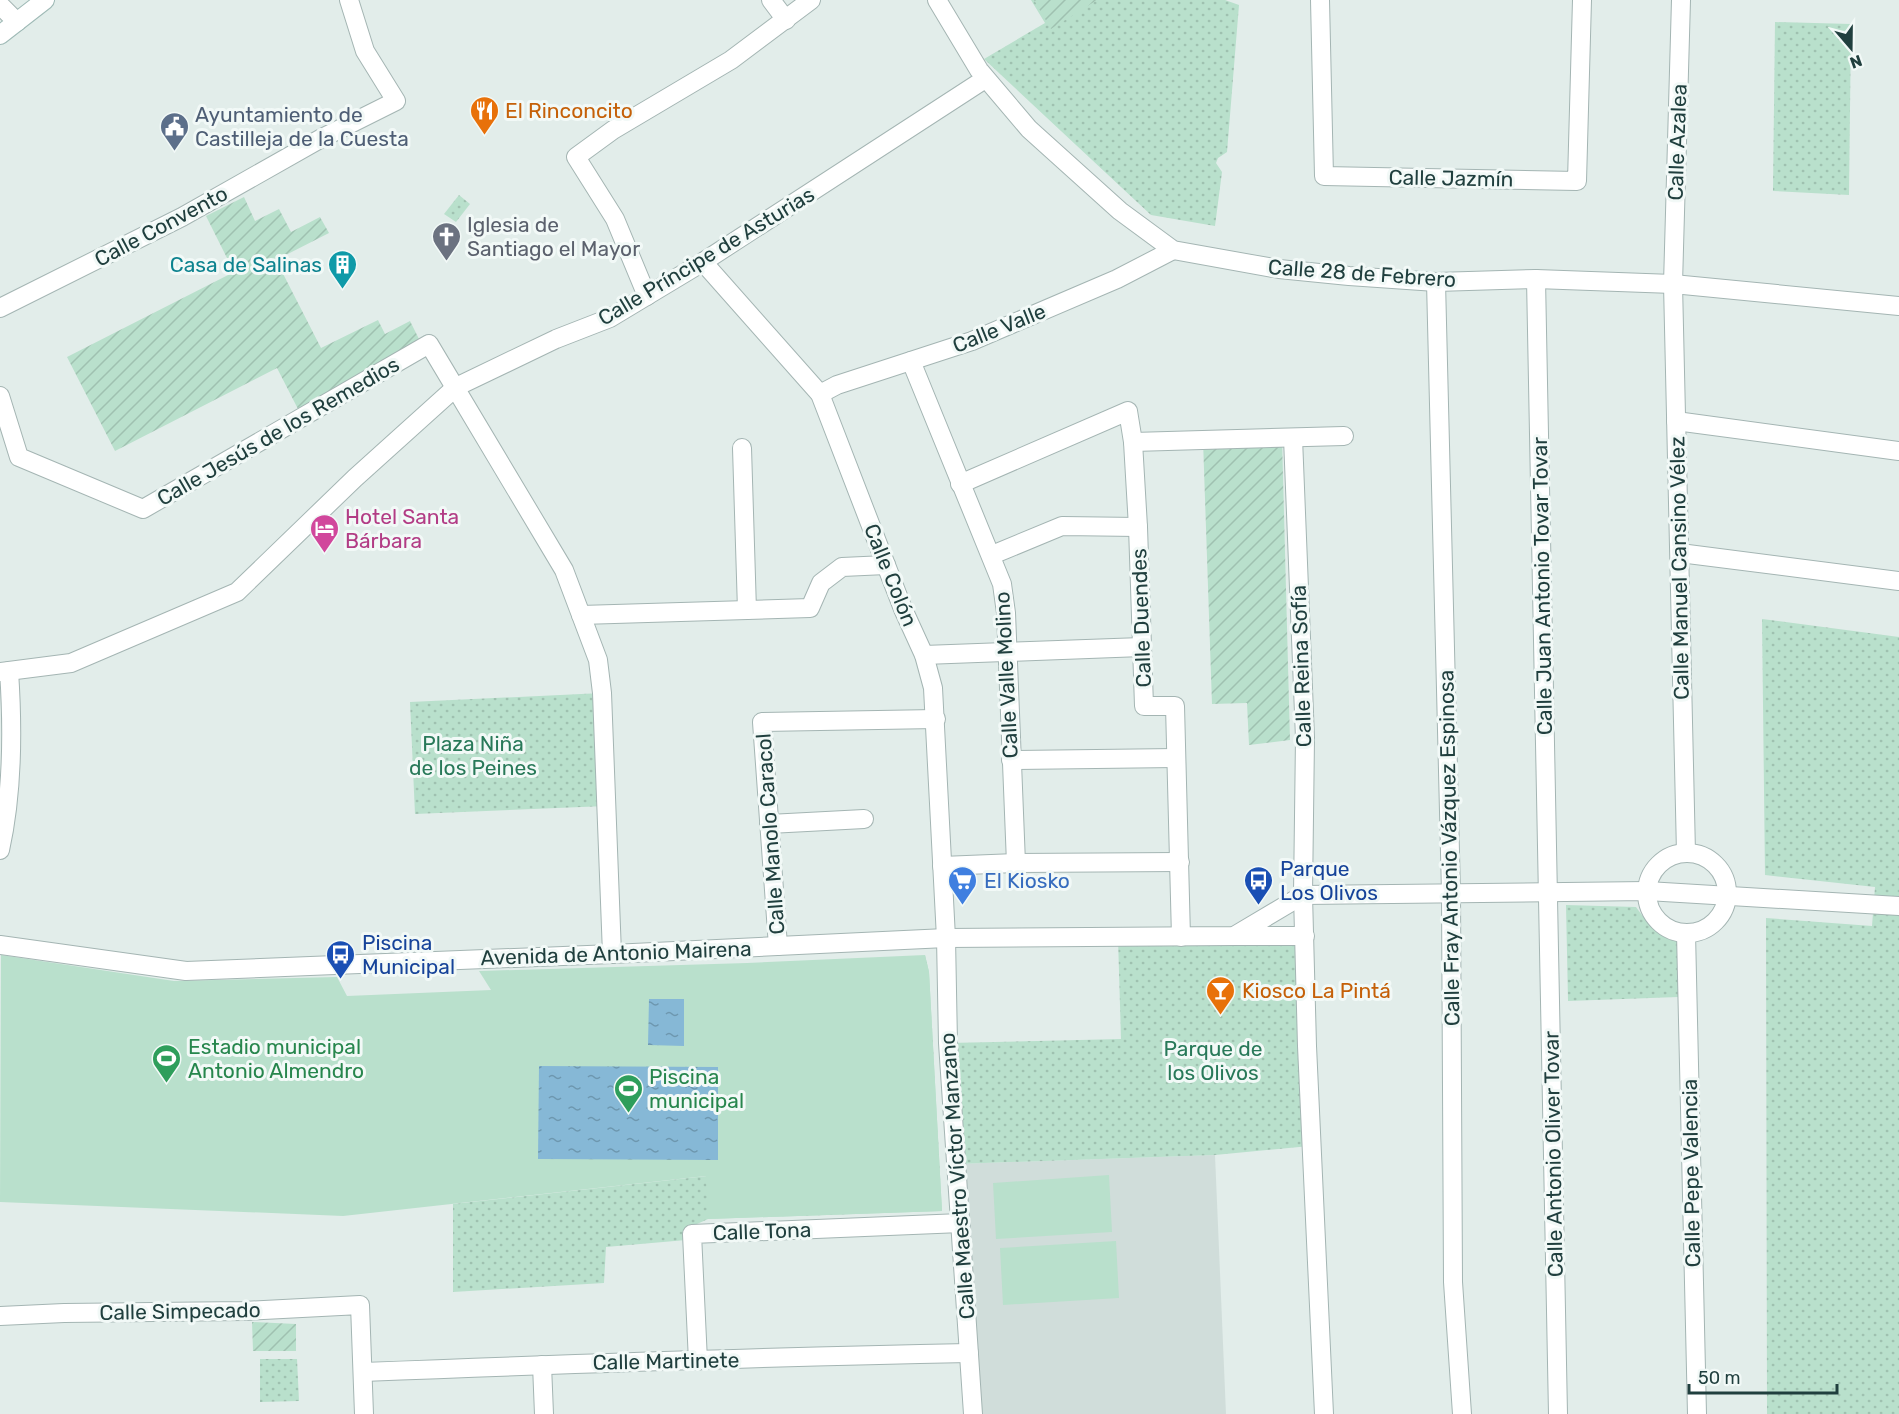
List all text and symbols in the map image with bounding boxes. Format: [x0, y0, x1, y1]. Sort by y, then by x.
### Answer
north arrow [1821, 18, 1881, 78]
text: N [1847, 51, 1865, 73]
street label: Calle Azalea [1662, 83, 1692, 201]
restaurant icon: El Rinconcito [468, 94, 500, 136]
place label: El Rinconcito [505, 98, 633, 123]
place label: Ayuntamiento de Castilleja de la Cuesta [195, 102, 409, 151]
public building icon: Ayuntamiento de Castilleja de la Cuesta [158, 110, 190, 152]
street label: Calle Jazmín [1388, 164, 1514, 192]
street label: Calle Convento [90, 180, 232, 272]
street label: Calle Príncipe de Asturias [593, 181, 819, 331]
place label: Iglesia de Santiago el Mayor [467, 212, 640, 261]
church icon: Iglesia de Santiago el Mayor [430, 220, 462, 262]
building icon: Casa de Salinas [327, 248, 359, 290]
place label: Casa de Salinas [170, 252, 322, 277]
street label: Calle 28 de Febrero [1267, 254, 1457, 292]
street label: Calle Valle [949, 298, 1049, 358]
street label: Calle Jesús de los Remedios [152, 351, 404, 511]
street label: Calle Manuel Cansino Vélez [1664, 436, 1694, 700]
street label: Calle Juan Antonio Tovar Tovar [1527, 437, 1557, 735]
place label: Hotel Santa Bárbara [345, 504, 459, 553]
hotel icon: Hotel Santa Bárbara [308, 512, 340, 554]
street label: Calle Colón [859, 520, 923, 630]
street label: Calle Duendes [1126, 548, 1156, 688]
street label: Calle Reina Sofía [1286, 584, 1316, 748]
street label: Calle Valle Molino [989, 591, 1023, 759]
street label: Calle Fray Antonio Vázquez Espinosa [1433, 670, 1465, 1026]
park label: Plaza Niña de los Peines [409, 731, 537, 780]
street label: Calle Manolo Caracol [750, 732, 790, 936]
place label: Parque Los Olivos [1280, 856, 1378, 905]
supermarket icon: El Kiosko [947, 864, 979, 906]
bus stop icon: Parque Los Olivos [1243, 864, 1275, 906]
place label: El Kiosko [984, 868, 1070, 893]
place label: Piscina Municipal [362, 930, 455, 979]
street label: Avenida de Antonio Mairena [480, 936, 752, 970]
bus stop icon: Piscina Municipal [325, 938, 357, 980]
bar icon: Kiosco La Pintá [1205, 974, 1237, 1016]
place label: Kiosco La Pintá [1242, 978, 1391, 1003]
street label: Calle Antonio Oliver Tovar [1538, 1031, 1568, 1277]
street label: Calle Maestro Víctor Manzano [935, 1032, 979, 1320]
place label: Estadio municipal Antonio Almendro [188, 1034, 364, 1083]
park label: Parque de los Olivos [1164, 1036, 1262, 1085]
sports icon: Estadio municipal Antonio Almendro [151, 1042, 183, 1084]
place label: Piscina municipal [649, 1064, 744, 1113]
sports icon: Piscina municipal [612, 1072, 644, 1114]
street label: Calle Pepe Valencia [1677, 1078, 1705, 1268]
street label: Calle Tona [712, 1217, 812, 1245]
street label: Calle Simpecado [99, 1297, 261, 1325]
street label: Calle Martinete [592, 1347, 740, 1375]
scale bar [1689, 1357, 1838, 1395]
text: 50 m [1698, 1367, 1741, 1389]

